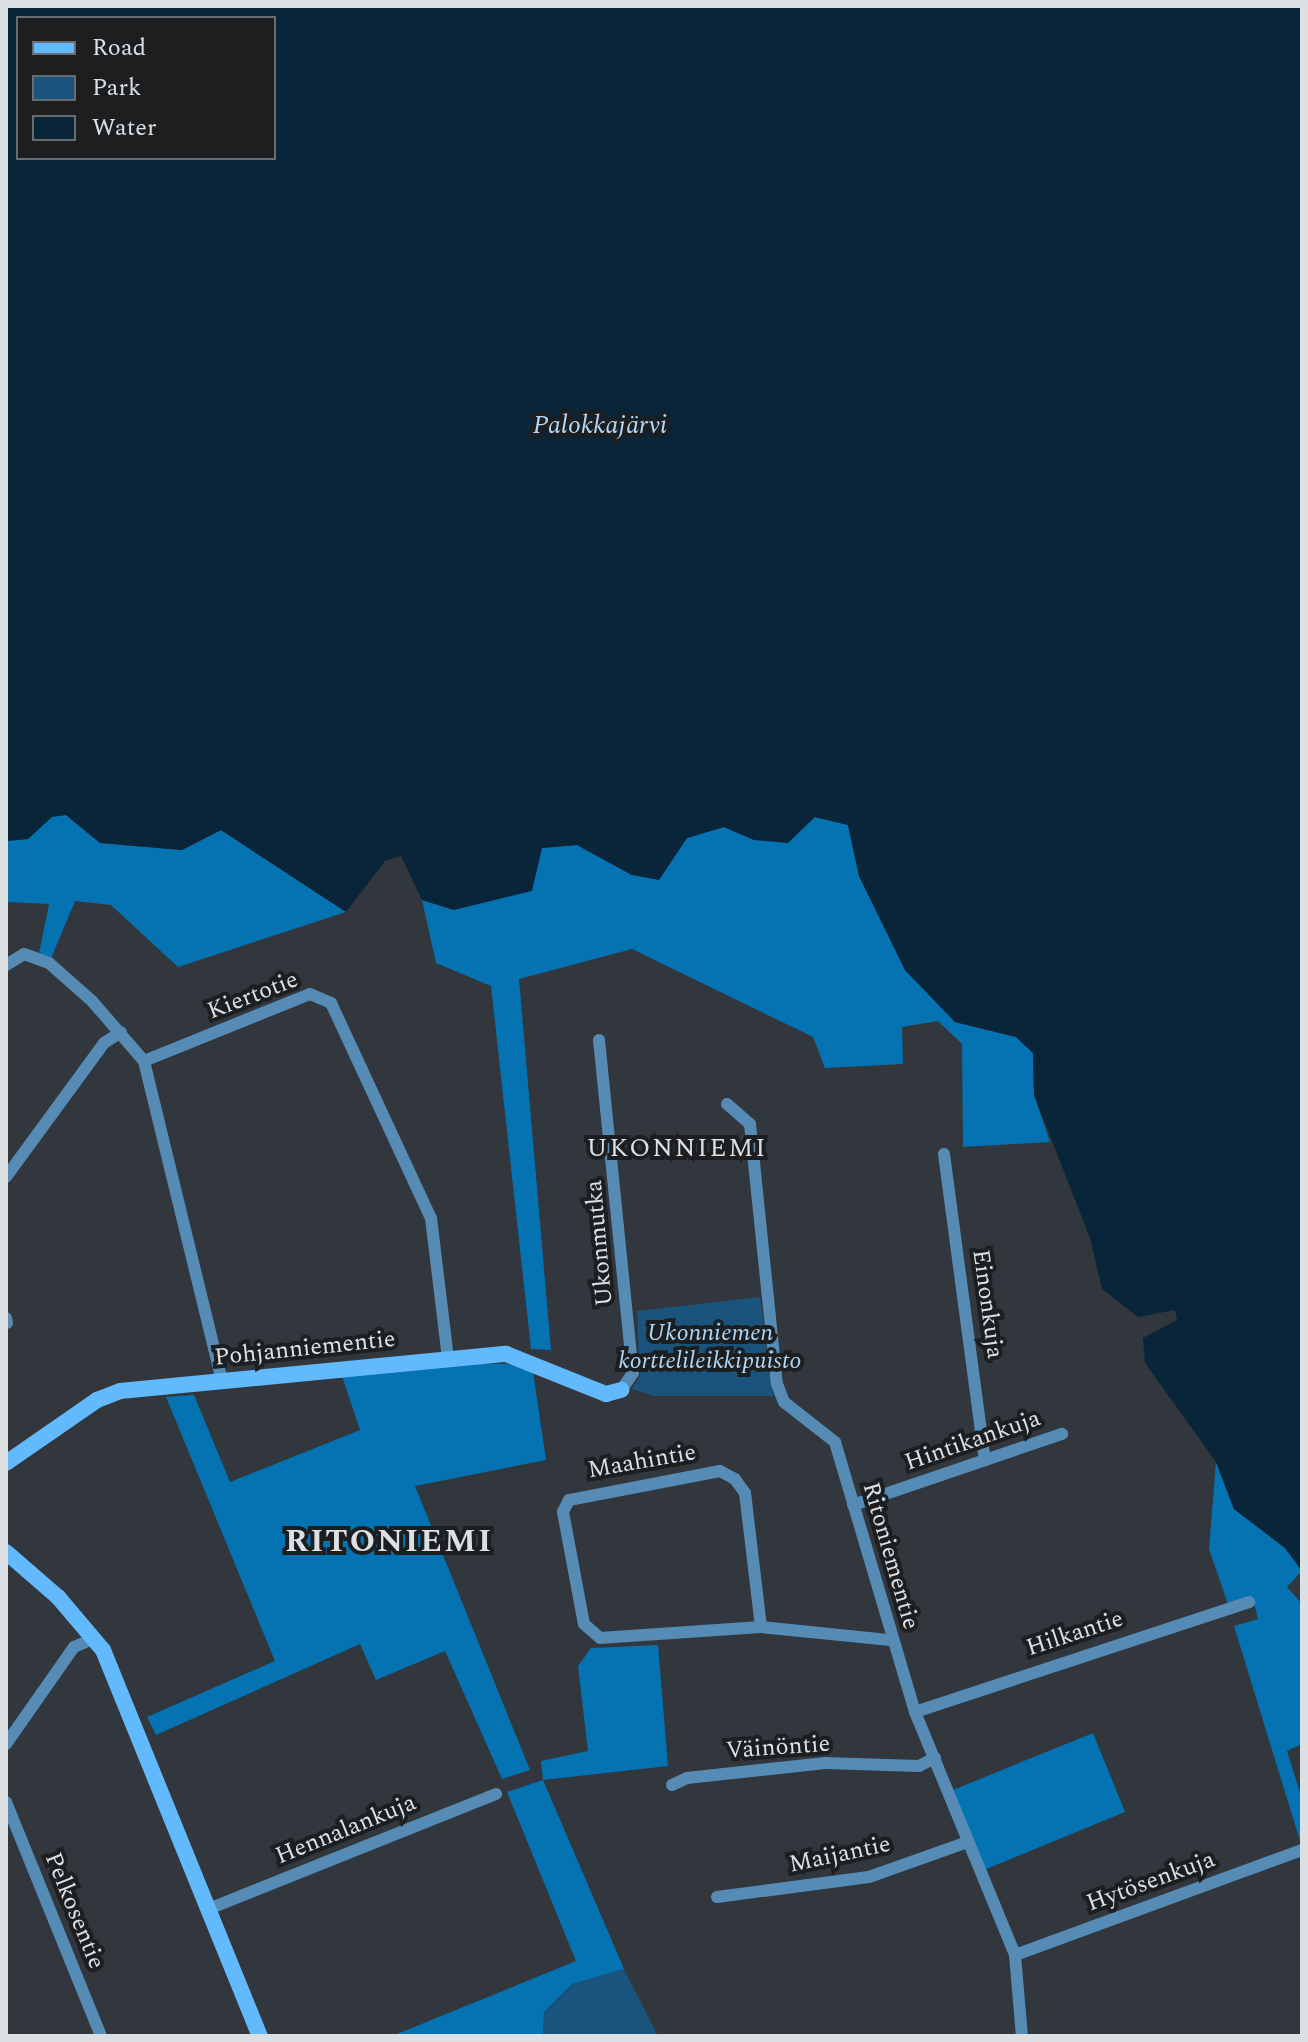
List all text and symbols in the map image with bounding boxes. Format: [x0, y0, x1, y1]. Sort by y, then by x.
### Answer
legend [16, 16, 276, 160]
text: Road [92, 30, 146, 66]
text: Park [92, 70, 142, 106]
text: Water [92, 110, 156, 146]
water label: Palokkajärvi [533, 410, 667, 442]
street label: Kiertotie [204, 966, 302, 1026]
district label: UKONNIEMI [587, 1133, 767, 1165]
street label: Ukonmutka [580, 1179, 620, 1307]
street label: Einonkuja [965, 1248, 1009, 1360]
park label: Ukonniemen korttelileikkipuisto [618, 1320, 802, 1376]
street label: Pohjanniementie [213, 1325, 397, 1373]
street label: Hintikankuja [901, 1404, 1045, 1478]
street label: Maahintie [586, 1438, 698, 1486]
street label: Ritoniementie [855, 1479, 925, 1633]
district label: RITONIEMI [285, 1523, 493, 1561]
street label: Hilkantie [1023, 1605, 1127, 1663]
street label: Väinöntie [725, 1730, 831, 1766]
street label: Hennalankuja [271, 1789, 421, 1871]
street label: Maijantie [787, 1830, 893, 1880]
street label: Hytösenkuja [1083, 1846, 1219, 1918]
street label: Pelkosentie [38, 1849, 110, 1973]

